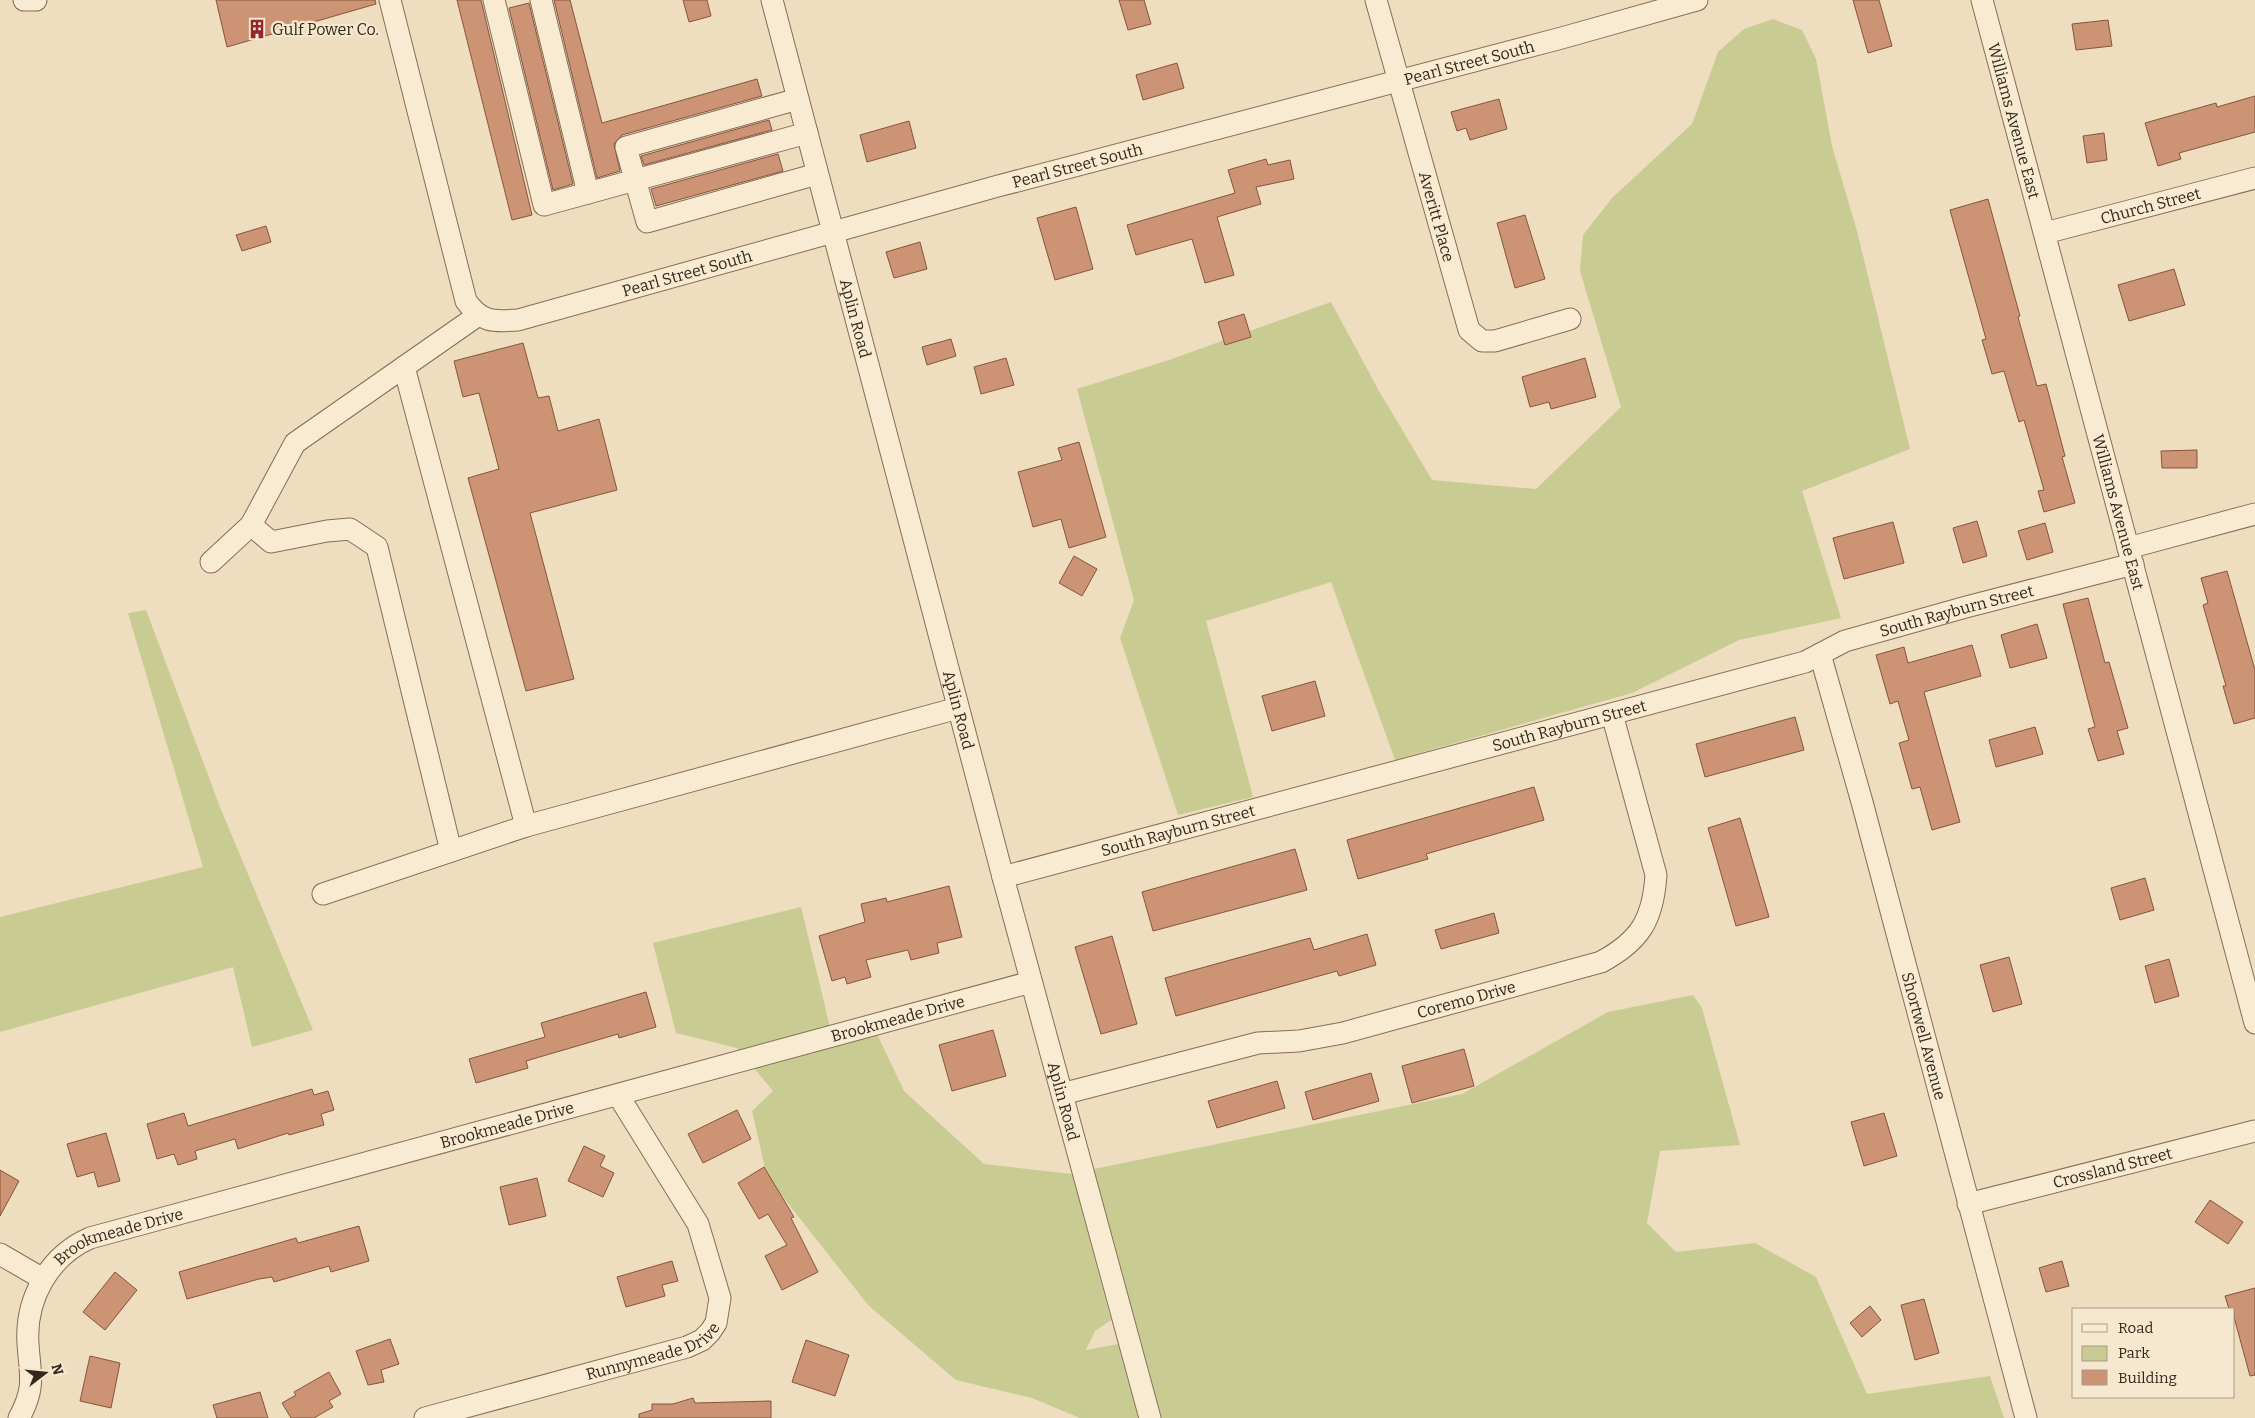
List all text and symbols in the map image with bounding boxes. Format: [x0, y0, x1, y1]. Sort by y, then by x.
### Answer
building icon: Gulf Power Co. [246, 18, 268, 40]
place label: Gulf Power Co. [272, 20, 379, 39]
street label: Pearl Street South [1402, 36, 1536, 89]
street label: Williams Avenue East [1984, 41, 2044, 201]
street label: Pearl Street South [1010, 139, 1145, 191]
street label: Averitt Place [1415, 169, 1459, 264]
street label: Church Street [2098, 183, 2203, 228]
street label: Pearl Street South [620, 246, 754, 300]
street label: Aplin Road [836, 277, 875, 360]
street label: Williams Avenue East [2089, 432, 2149, 592]
street label: South Rayburn Street [1877, 580, 2036, 640]
street label: Aplin Road [939, 668, 979, 752]
street label: South Rayburn Street [1490, 695, 1648, 755]
street label: South Rayburn Street [1099, 800, 1257, 860]
street label: Shortwell Avenue [1898, 970, 1950, 1102]
street label: Coremo Drive [1415, 976, 1518, 1022]
street label: Brookmeade Drive [829, 991, 967, 1045]
street label: Aplin Road [1044, 1059, 1084, 1143]
street label: Brookmeade Drive [438, 1097, 576, 1152]
street label: Crossland Street [2051, 1143, 2174, 1192]
street label: Brookmeade Drive [49, 1204, 185, 1269]
legend [2072, 1308, 2235, 1398]
street label: Runnymeade Drive [584, 1319, 723, 1384]
text: Road [2118, 1319, 2153, 1337]
text: Park [2118, 1344, 2150, 1362]
north arrow [20, 1348, 70, 1398]
text: N [47, 1362, 67, 1377]
text: Building [2118, 1369, 2177, 1387]

